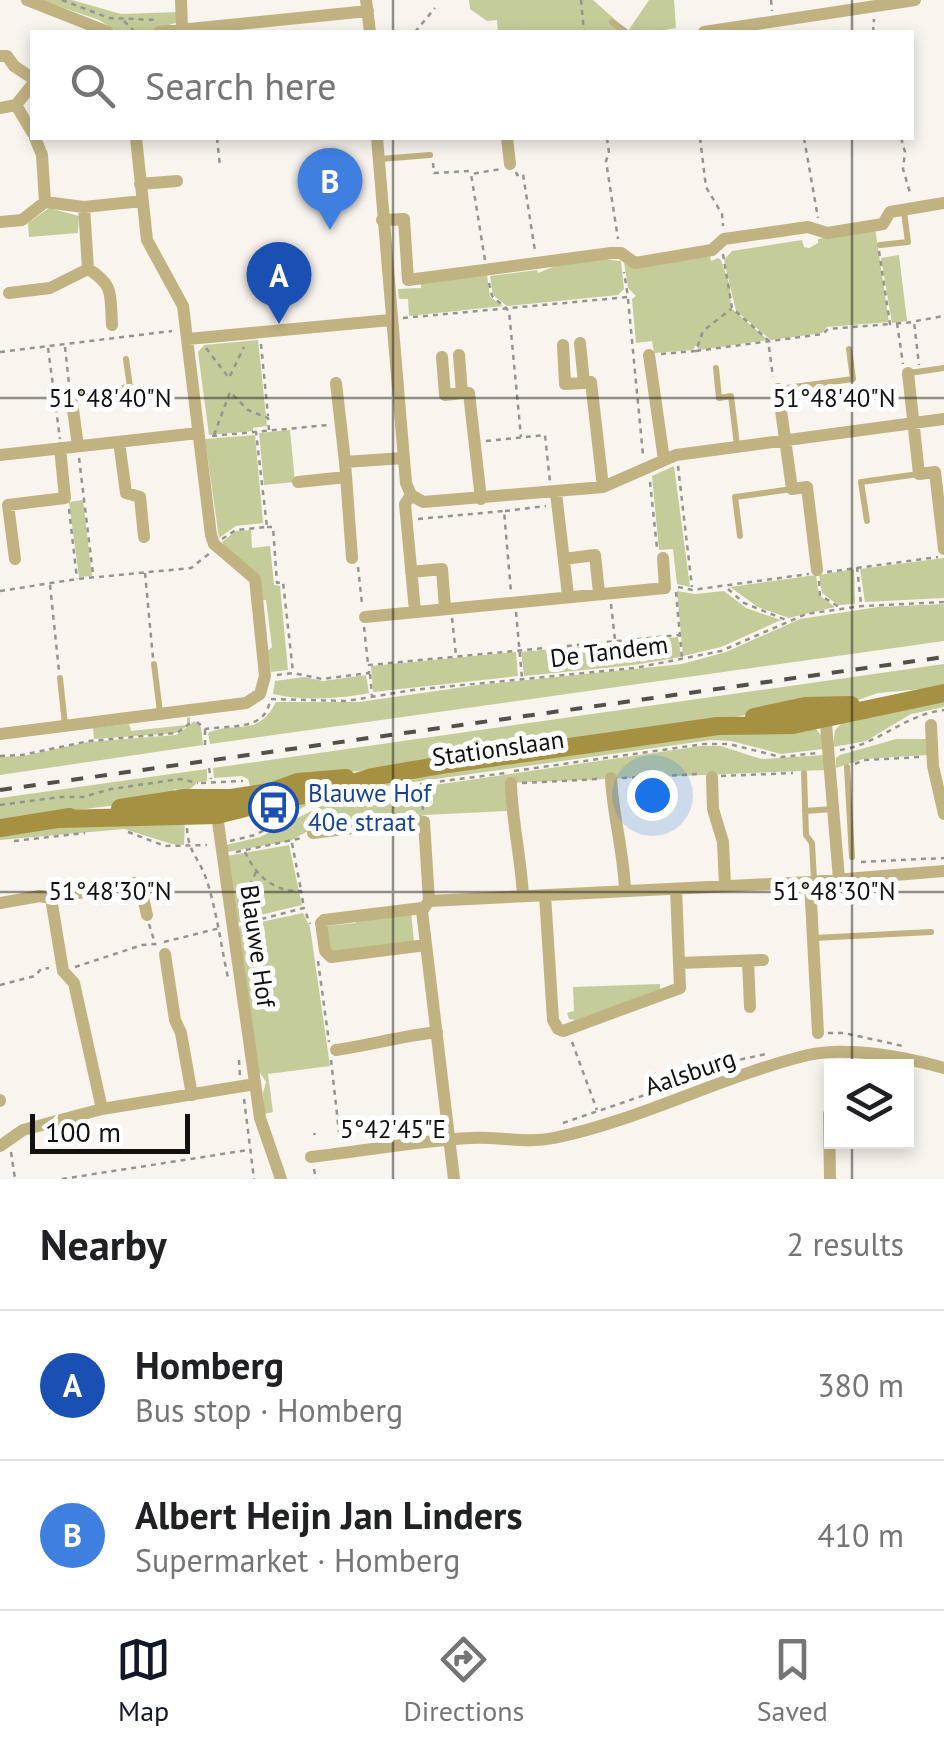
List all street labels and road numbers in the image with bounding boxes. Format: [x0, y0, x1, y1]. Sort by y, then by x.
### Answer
street label: De Tandem [548, 628, 670, 674]
street label: Stationslaan [430, 723, 566, 773]
street label: Blauwe Hof [234, 883, 283, 1010]
street label: Aalsburg [640, 1042, 740, 1102]

